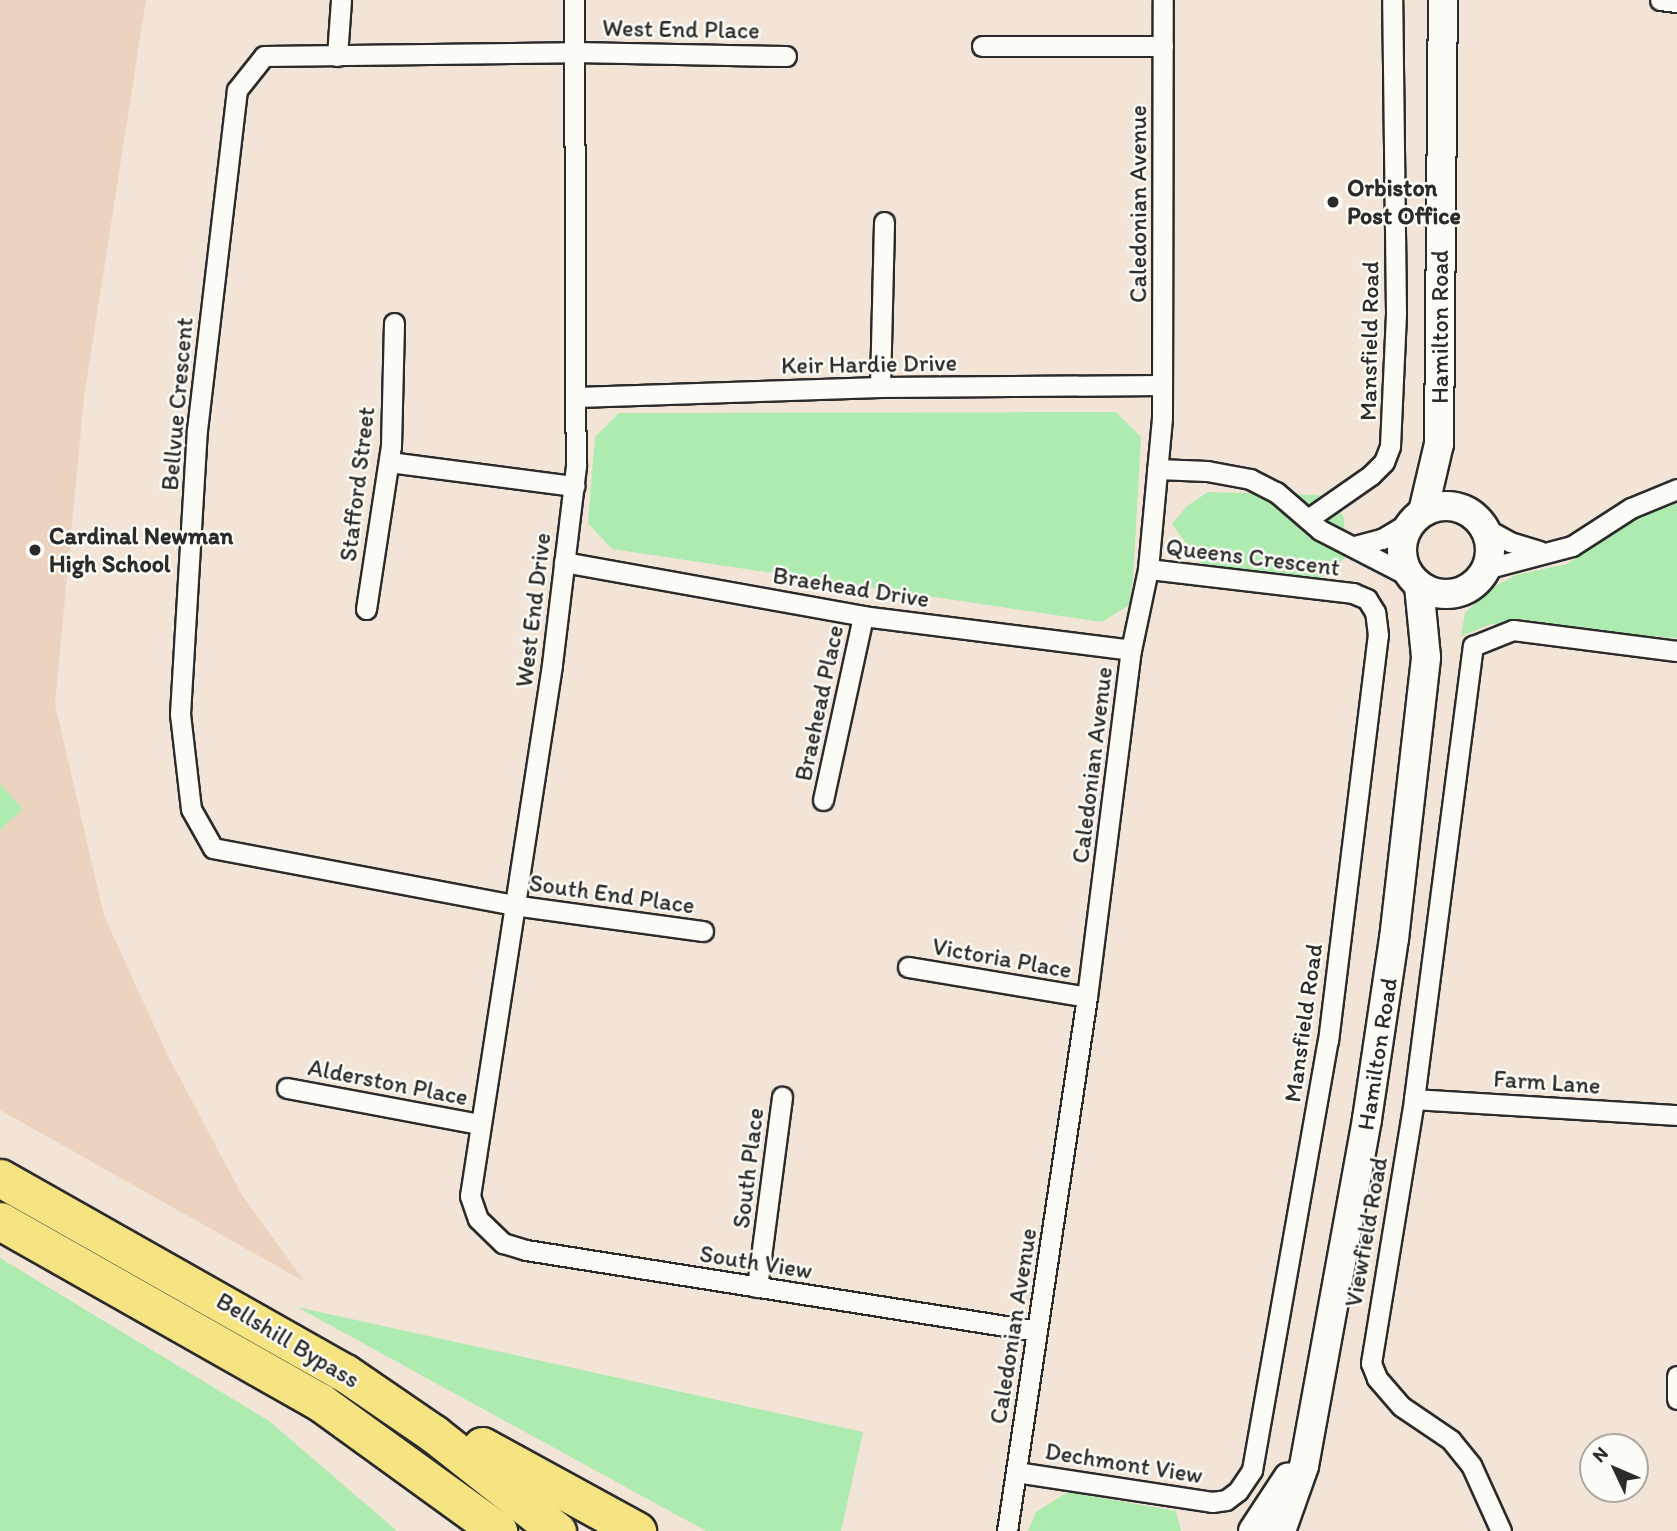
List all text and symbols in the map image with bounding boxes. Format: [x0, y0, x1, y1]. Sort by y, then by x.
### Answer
street label: West End Place [603, 13, 759, 45]
street label: Caledonian Avenue [1124, 106, 1152, 302]
place label: Orbiston Post Office [1347, 174, 1461, 230]
marker: Orbiston Post Office [1325, 194, 1341, 210]
street label: Hamilton Road [1426, 250, 1454, 404]
street label: Mansfield Road [1353, 261, 1385, 421]
street label: Bellvue Crescent [155, 316, 199, 492]
street label: Keir Hardie Drive [781, 348, 957, 380]
street label: Stafford Street [333, 405, 381, 563]
place label: Cardinal Newman High School [49, 522, 232, 578]
street label: West End Drive [509, 531, 557, 689]
street label: Queens Crescent [1164, 532, 1342, 582]
marker: Cardinal Newman High School [27, 542, 43, 558]
street label: Braehead Drive [771, 560, 931, 614]
street label: Braehead Place [788, 622, 850, 784]
street label: Caledonian Avenue [1066, 666, 1118, 864]
street label: South End Place [528, 868, 696, 920]
street label: Victoria Place [930, 932, 1074, 984]
street label: Mansfield Road [1278, 942, 1328, 1104]
street label: Hamilton Road [1351, 976, 1403, 1132]
street label: Alderston Place [306, 1052, 470, 1112]
street label: Farm Lane [1492, 1064, 1602, 1100]
street label: South Place [726, 1106, 770, 1230]
street label: Viewfield Road [1339, 1155, 1393, 1309]
street label: Caledonian Avenue [983, 1227, 1043, 1425]
street label: South View [698, 1239, 814, 1285]
street label: Bellshill Bypass [211, 1286, 365, 1394]
north arrow [1579, 1433, 1649, 1503]
street label: Dechmont View [1043, 1436, 1205, 1490]
text: N [1587, 1442, 1613, 1467]

